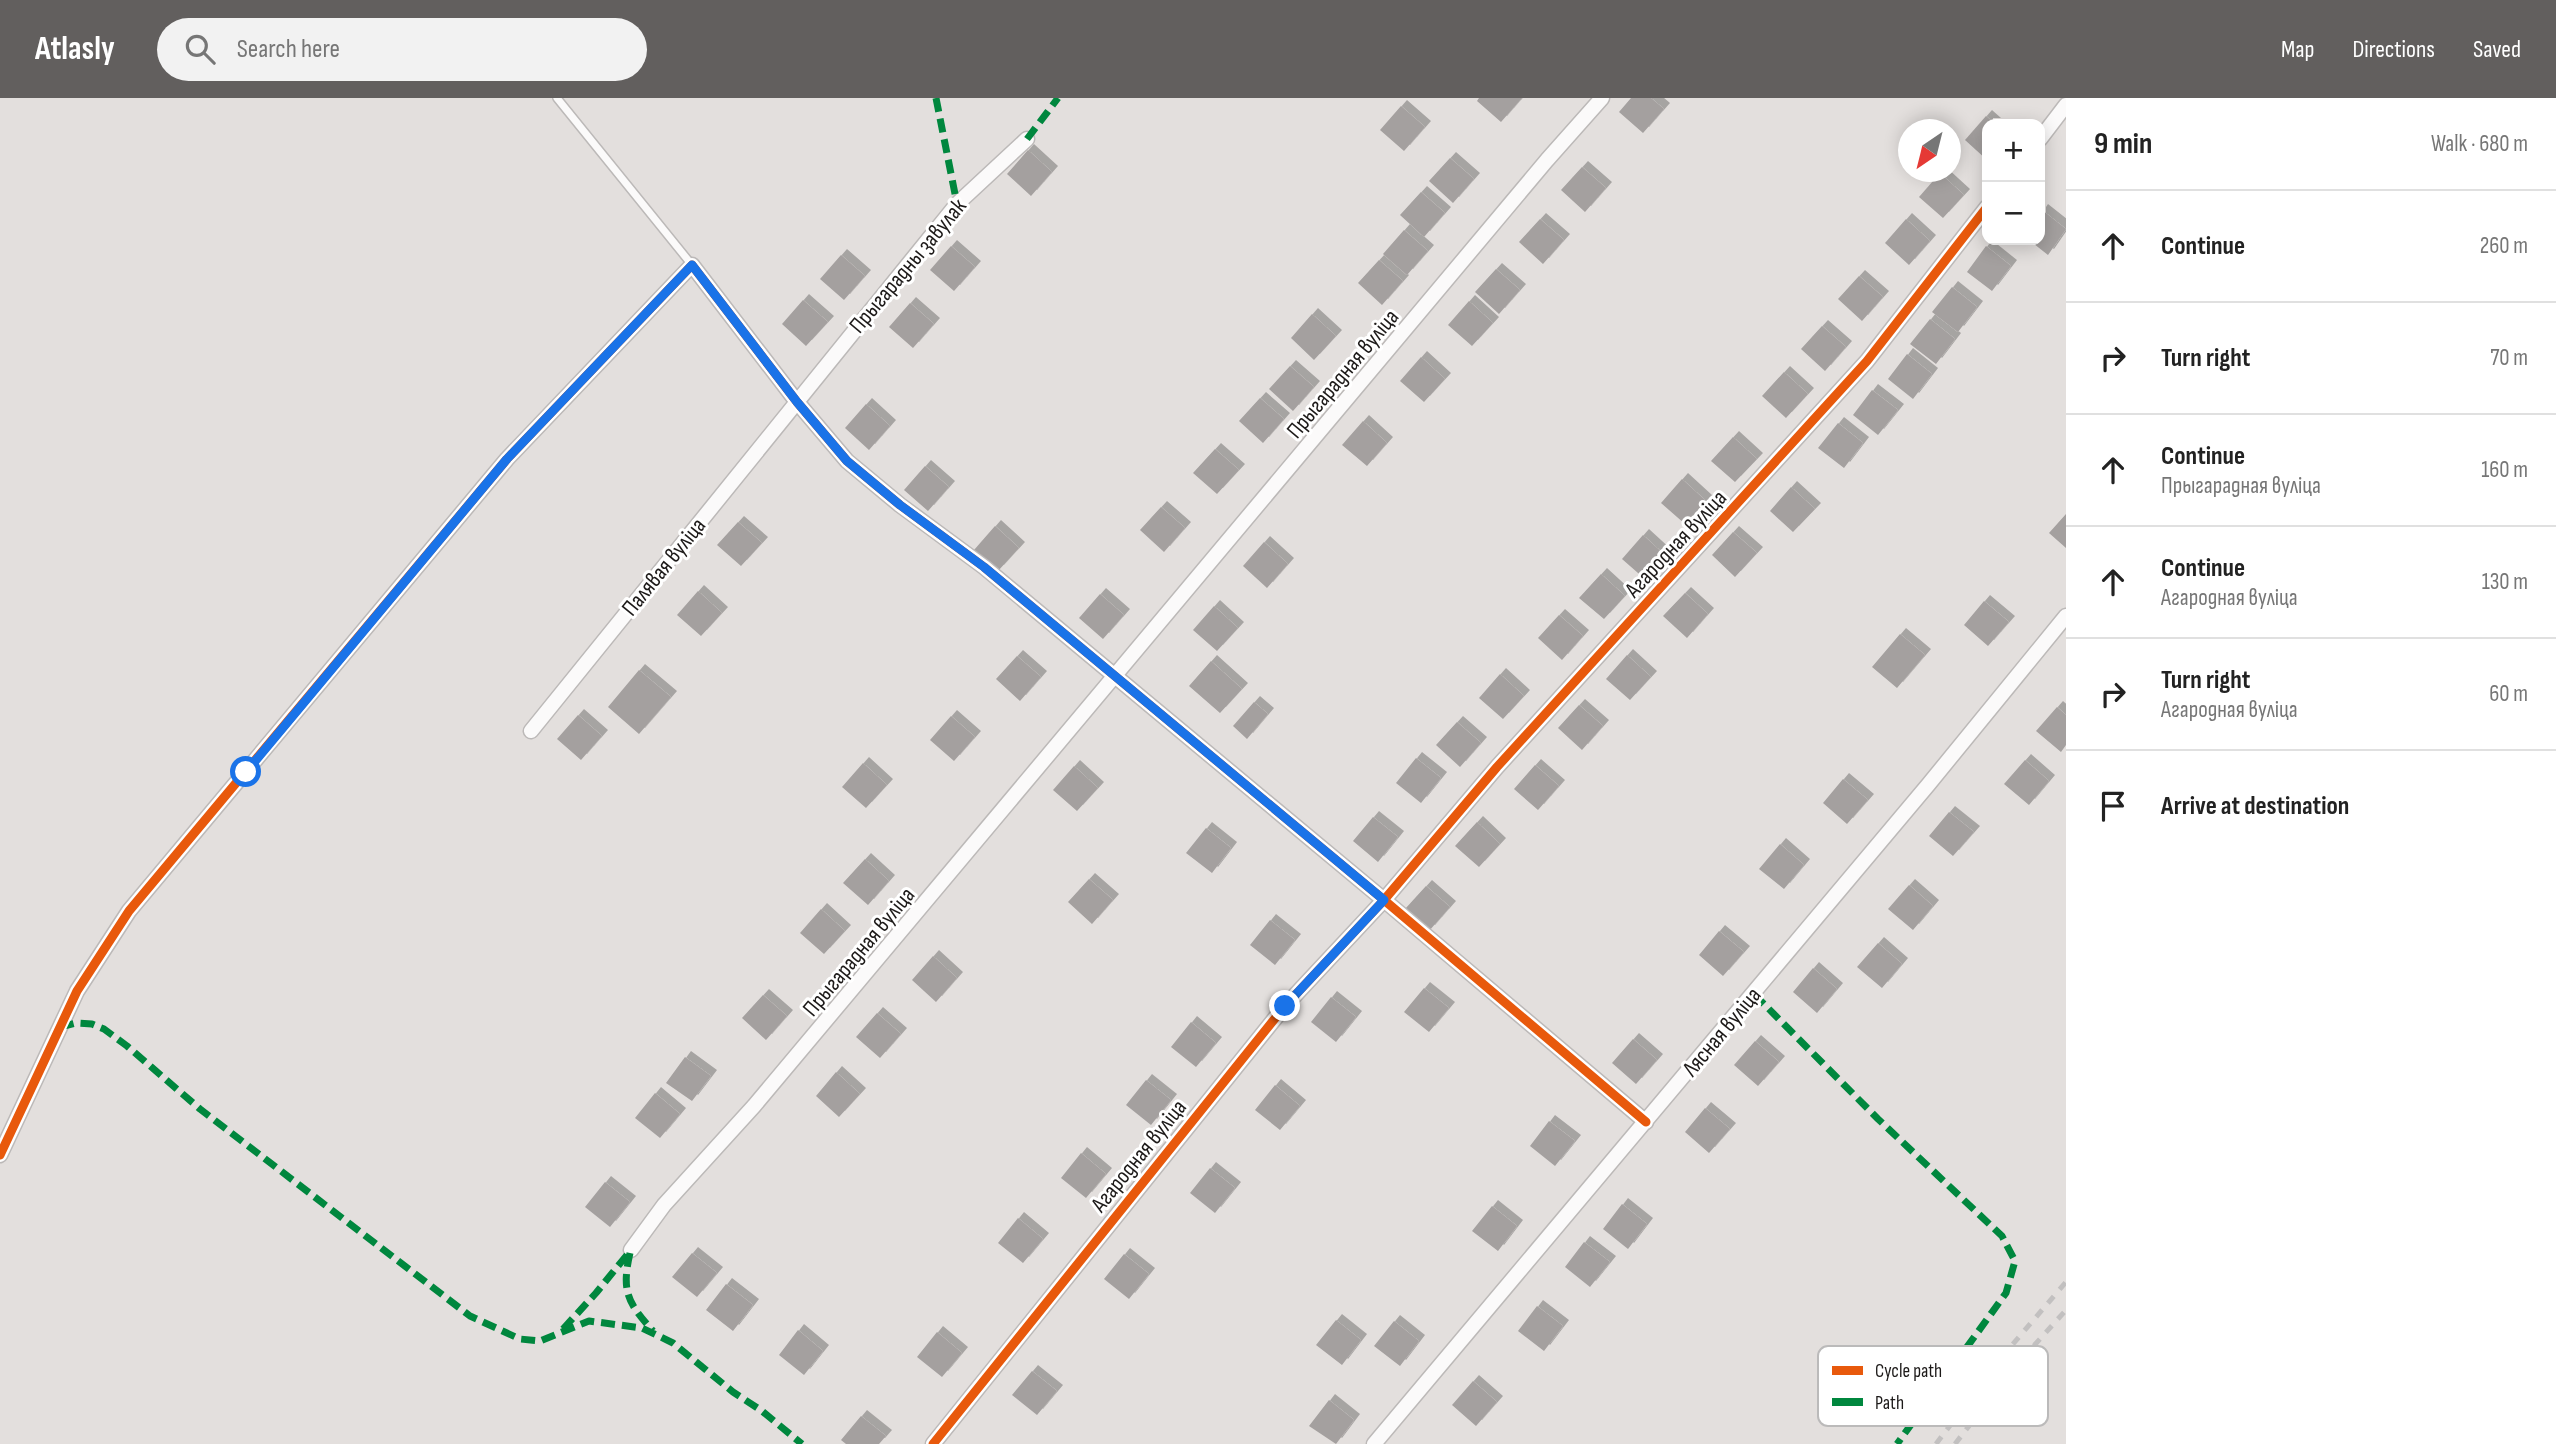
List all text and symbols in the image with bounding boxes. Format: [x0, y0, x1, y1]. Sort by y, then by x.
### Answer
search box [157, 18, 647, 81]
text: Atlasly [35, 29, 115, 69]
icon: search [181, 30, 219, 68]
text: Search here [237, 34, 340, 65]
text: Map [2281, 35, 2314, 64]
text: Directions [2352, 35, 2435, 64]
text: Saved [2473, 35, 2521, 64]
north arrow [1898, 119, 1961, 182]
map controls [1982, 119, 2045, 245]
button: + [1982, 119, 2045, 182]
text: 9 min [2094, 126, 2152, 162]
text: Walk · 680 m [2431, 130, 2528, 158]
button: − [1982, 182, 2045, 245]
street label: Прыгарадны завулак [844, 193, 973, 339]
icon: ahead [2094, 227, 2132, 265]
text: Continue [2161, 231, 2245, 262]
text: 260 m [2480, 232, 2528, 260]
street label: Прыгарадная вуліца [1281, 304, 1405, 444]
icon: right [2094, 339, 2132, 377]
text: Turn right [2161, 343, 2250, 374]
text: 70 m [2490, 344, 2528, 372]
text: Continue [2161, 441, 2245, 472]
icon: ahead [2094, 451, 2132, 489]
text: 160 m [2481, 456, 2528, 484]
text: Прыгарадная вуліца [2161, 472, 2321, 500]
street label: Агародная вуліца [1618, 484, 1733, 604]
street label: Палявая вуліца [616, 512, 712, 622]
text: Continue [2161, 553, 2245, 584]
icon: ahead [2094, 563, 2132, 601]
text: 130 m [2482, 568, 2528, 596]
text: Агародная вуліца [2161, 584, 2298, 612]
text: Turn right [2161, 665, 2250, 696]
icon: right [2094, 675, 2132, 713]
text: 60 m [2489, 680, 2528, 708]
text: Агародная вуліца [2161, 696, 2298, 724]
route start [230, 756, 261, 787]
icon: arrive [2094, 787, 2132, 825]
text: Arrive at destination [2161, 791, 2349, 822]
street label: Прыгарадная вуліца [797, 882, 921, 1022]
street label: Лясная вуліца [1676, 982, 1767, 1083]
route end [1269, 990, 1300, 1021]
street label: Агародная вуліца [1084, 1094, 1193, 1219]
legend [1818, 1346, 2048, 1426]
text: Cycle path [1875, 1360, 1942, 1383]
text: Path [1875, 1392, 1904, 1415]

